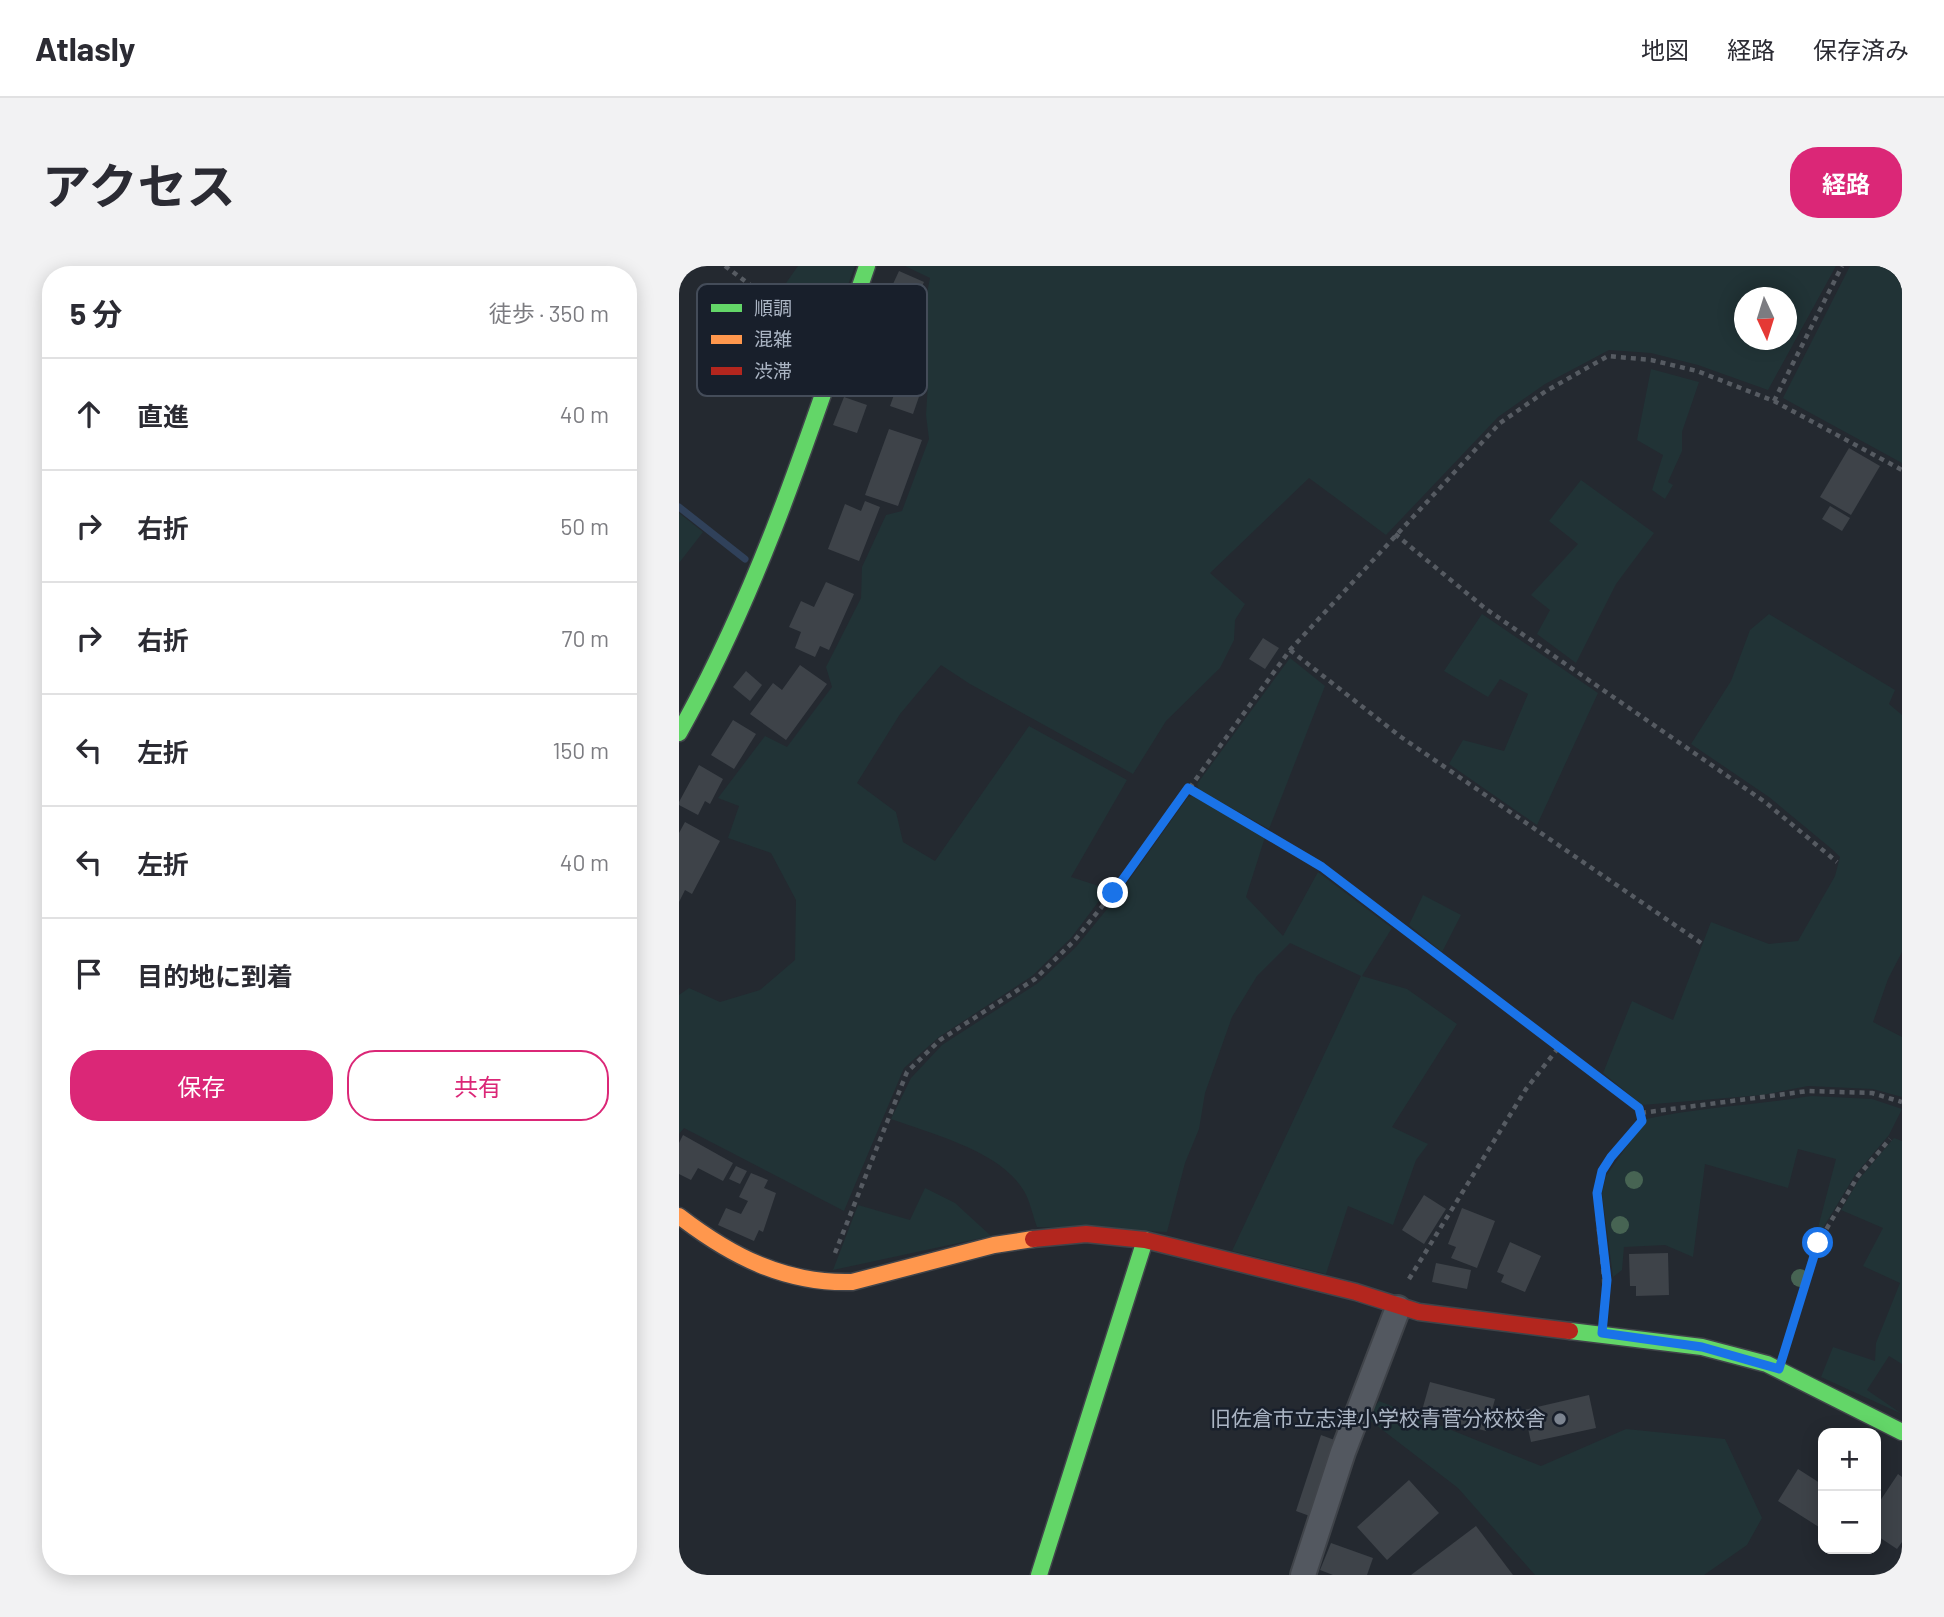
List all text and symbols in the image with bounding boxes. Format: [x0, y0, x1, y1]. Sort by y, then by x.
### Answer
text: Atlasly [35, 28, 135, 68]
text: 地図 [1641, 35, 1689, 64]
text: 経路 [1727, 35, 1775, 64]
text: 保存済み [1813, 35, 1909, 64]
button: 経路 [1790, 147, 1902, 218]
text: アクセス [42, 155, 236, 214]
legend [697, 284, 927, 396]
north arrow [1734, 287, 1797, 350]
text: 5 分 [70, 295, 122, 331]
text: 順調 [754, 296, 792, 319]
text: 徒歩 · 350 m [489, 299, 609, 327]
text: 混雑 [754, 327, 792, 350]
text: 渋滞 [754, 359, 792, 382]
icon: ahead [70, 395, 108, 433]
text: 直進 [137, 400, 189, 431]
text: 40 m [560, 400, 609, 428]
icon: right [70, 507, 108, 545]
text: 右折 [137, 512, 189, 543]
text: 50 m [561, 512, 609, 540]
icon: right [70, 619, 108, 657]
text: 右折 [137, 624, 189, 655]
text: 70 m [562, 624, 609, 652]
icon: left [70, 731, 108, 769]
text: 左折 [137, 736, 189, 767]
text: 150 m [553, 736, 609, 764]
icon: left [70, 843, 108, 881]
text: 左折 [137, 848, 189, 879]
text: 40 m [560, 848, 609, 876]
route end [1097, 877, 1128, 908]
icon: arrive [70, 955, 108, 993]
text: 目的地に到着 [137, 960, 293, 991]
button: 保存 [70, 1050, 333, 1121]
button: 共有 [347, 1050, 609, 1121]
route start [1802, 1227, 1833, 1258]
place label: 旧佐倉市立志津小学校青菅分校校舎 [1210, 1405, 1546, 1430]
marker: 旧佐倉市立志津小学校青菅分校校舎 [1552, 1411, 1568, 1427]
map controls [1818, 1428, 1881, 1554]
button: + [1818, 1428, 1881, 1491]
button: − [1818, 1491, 1881, 1554]

